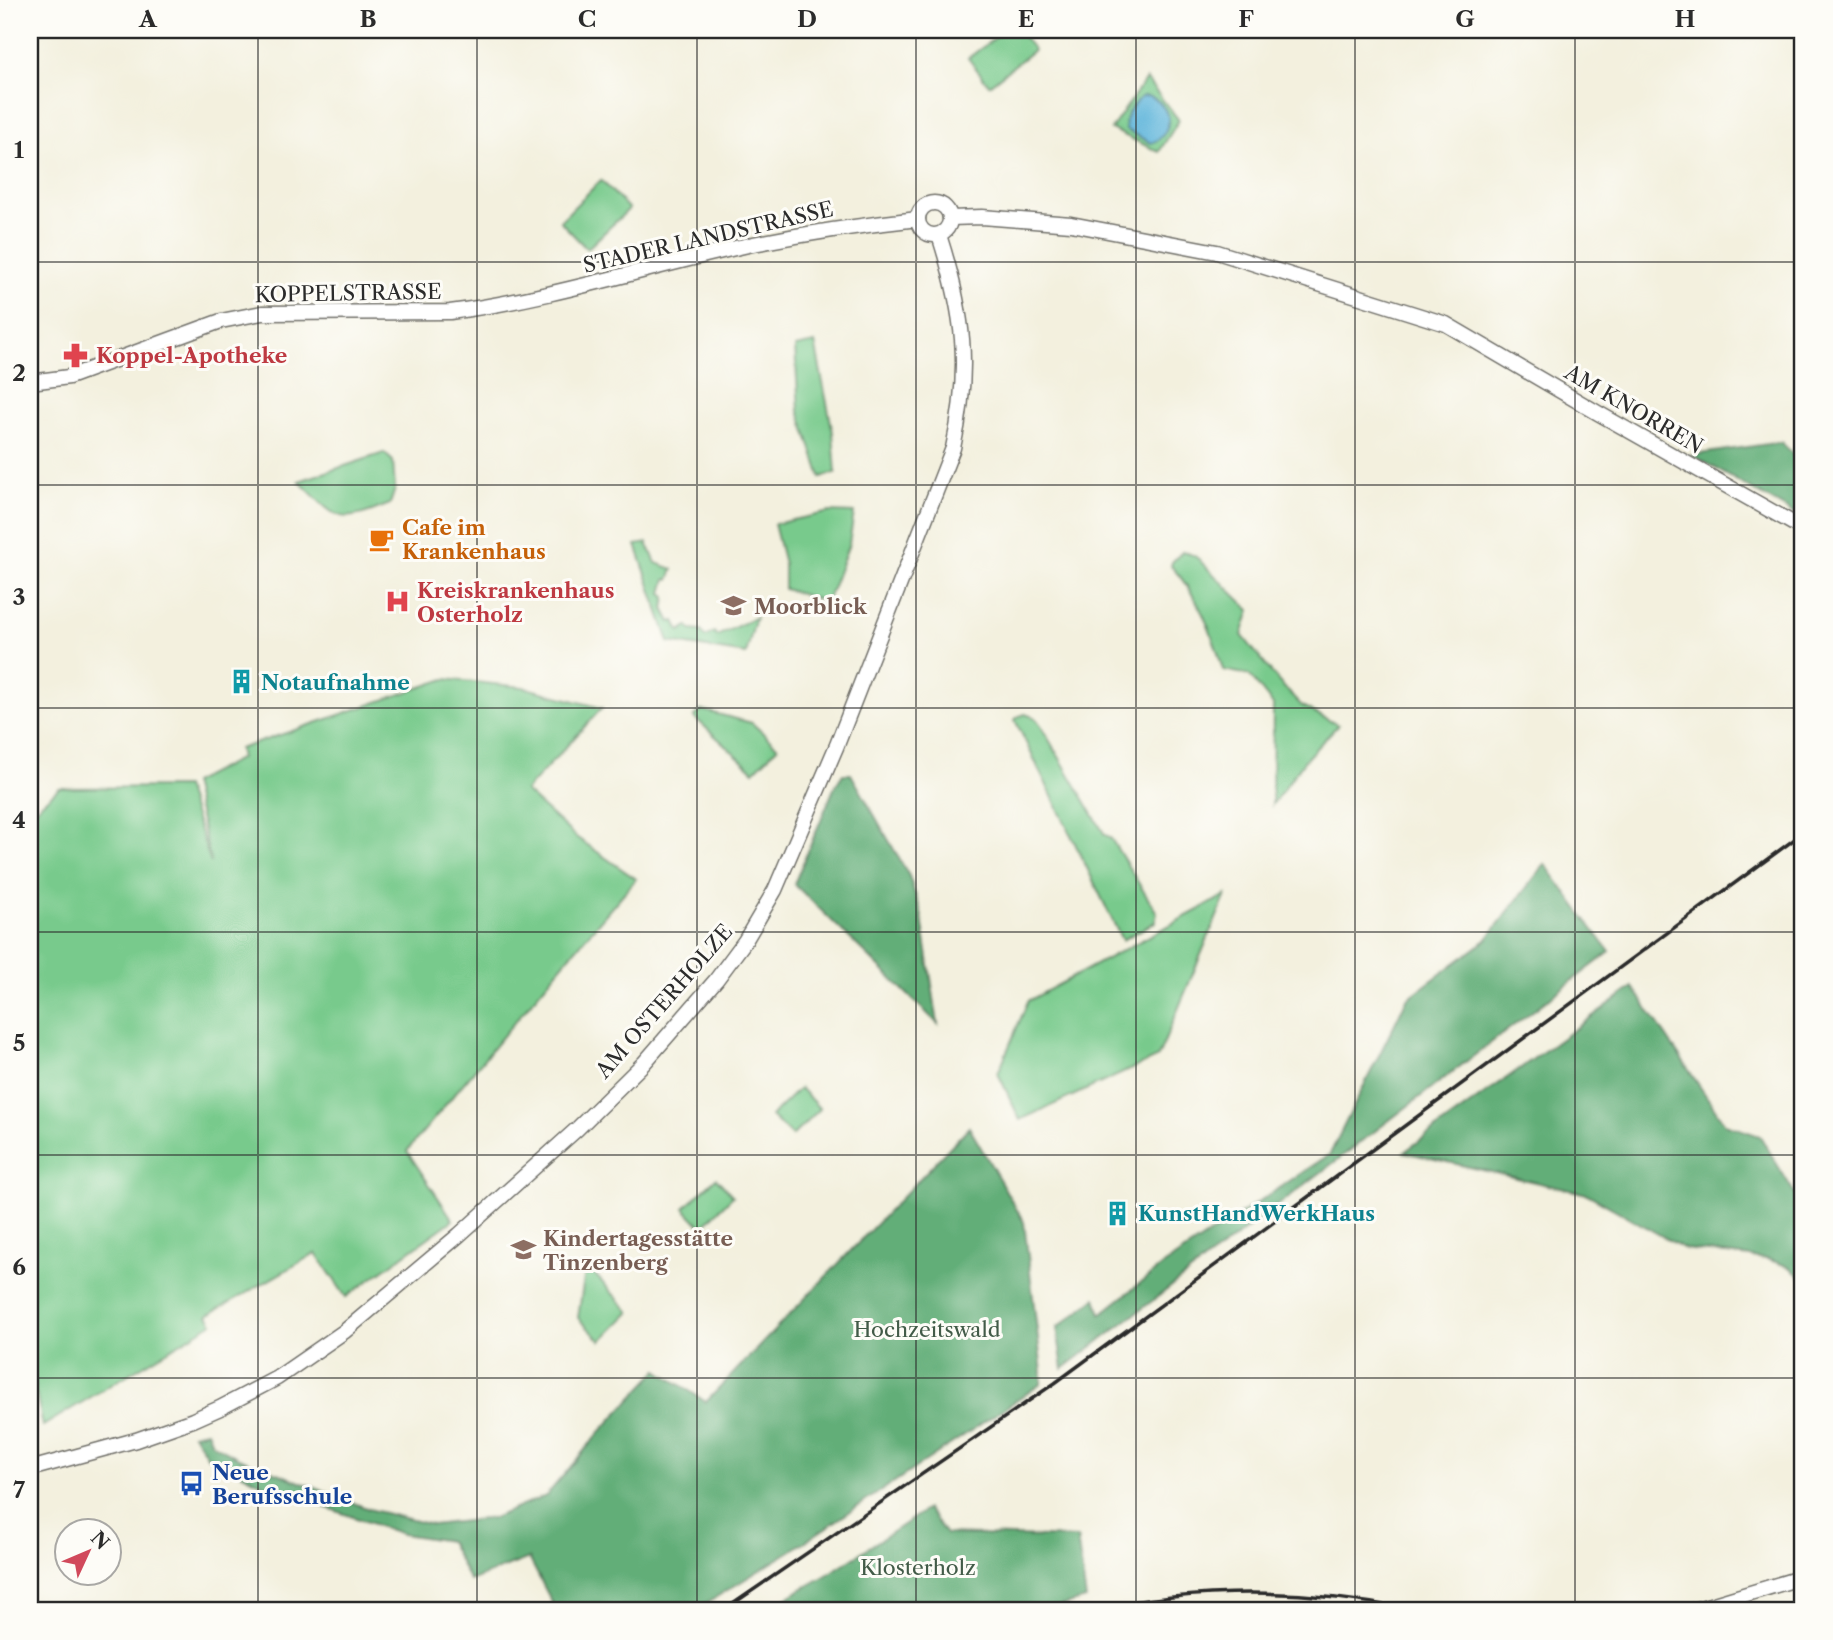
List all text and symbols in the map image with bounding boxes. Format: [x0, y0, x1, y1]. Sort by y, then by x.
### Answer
text: A [138, 5, 158, 33]
text: B [359, 5, 377, 33]
text: C [578, 5, 596, 33]
text: D [797, 5, 817, 33]
text: E [1018, 5, 1034, 33]
text: F [1238, 5, 1254, 33]
text: G [1455, 5, 1475, 33]
text: H [1675, 5, 1696, 33]
text: 1 [14, 136, 25, 164]
street label: STADER LANDSTRASSE [580, 196, 836, 278]
street label: KOPPELSTRASSE [254, 279, 442, 307]
pharmacy icon: Koppel-Apotheke [62, 341, 90, 369]
place label: Koppel-Apotheke [96, 343, 287, 368]
text: 2 [12, 359, 26, 387]
street label: AM KNORREN [1560, 359, 1708, 459]
place label: Cafe im Krankenhaus [402, 515, 546, 564]
cafe icon: Cafe im Krankenhaus [368, 525, 396, 553]
place label: Kreiskrankenhaus Osterholz [417, 578, 614, 627]
text: 3 [13, 583, 26, 611]
hospital icon: Kreiskrankenhaus Osterholz [383, 588, 411, 616]
school or university icon: Moorblick [720, 592, 748, 620]
place label: Moorblick [754, 594, 868, 619]
building icon: Notaufnahme [227, 668, 255, 696]
place label: Notaufnahme [261, 670, 410, 695]
text: 4 [12, 806, 26, 834]
street label: AM OSTERHOLZE [590, 919, 738, 1084]
text: 5 [13, 1029, 25, 1057]
building icon: KunstHandWerkHaus [1104, 1199, 1132, 1227]
place label: KunstHandWerkHaus [1138, 1201, 1375, 1226]
place label: Kindertagesstätte Tinzenberg [543, 1226, 733, 1275]
school or university icon: Kindertagesstätte Tinzenberg [509, 1236, 537, 1264]
text: 6 [12, 1253, 26, 1281]
park label: Hochzeitswald [854, 1317, 1001, 1342]
place label: Neue Berufsschule [212, 1460, 352, 1509]
bus stop icon: Neue Berufsschule [178, 1470, 206, 1498]
text: 7 [13, 1476, 25, 1504]
north arrow [52, 1518, 122, 1588]
text: N [86, 1527, 114, 1554]
park label: Klosterholz [860, 1555, 976, 1580]

